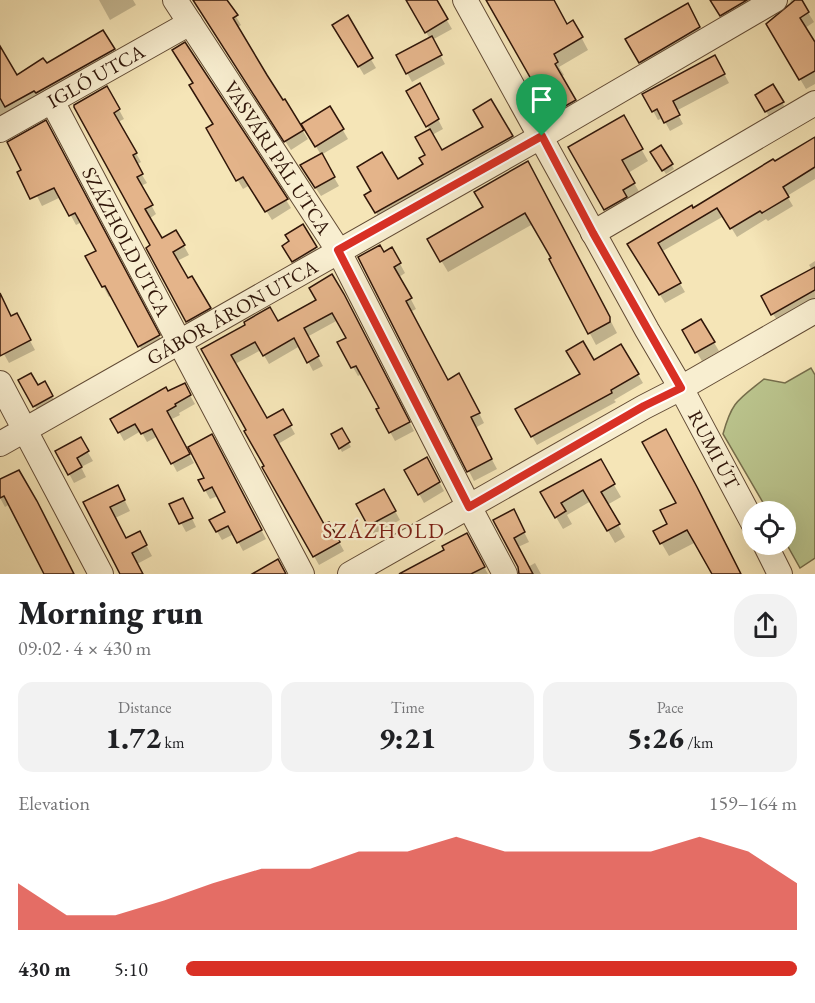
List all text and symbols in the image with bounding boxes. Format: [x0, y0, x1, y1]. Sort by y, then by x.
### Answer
street label: IGLÓ UTCA [42, 38, 149, 114]
pin [516, 74, 567, 136]
street label: VASVÁRI PÁL UTCA [218, 76, 337, 239]
icon: arrive [525, 83, 558, 116]
street label: SZÁZHOLD UTCA [76, 162, 176, 321]
street label: GÁBOR ÁRON UTCA [142, 253, 322, 371]
street label: RUMI ÚT [682, 406, 746, 494]
map controls [742, 501, 796, 555]
button: locate [742, 501, 796, 555]
district label: SZÁZHOLD [323, 517, 445, 544]
text: Morning run [18, 591, 203, 634]
button: share [734, 594, 797, 657]
text: 09:02 · 4 × 430 m [18, 635, 151, 661]
text: Distance [118, 697, 172, 718]
text: Time [391, 697, 424, 718]
text: Pace [657, 697, 684, 718]
text: 1.72 [105, 718, 161, 757]
text: 9:21 [379, 718, 436, 757]
text: 5:26 [627, 718, 684, 757]
text: km [161, 732, 184, 753]
text: /km [684, 732, 714, 753]
text: Elevation [18, 790, 90, 816]
text: 159–164 m [709, 790, 797, 816]
text: 430 m [18, 956, 71, 982]
text: 5:10 [114, 956, 148, 982]

